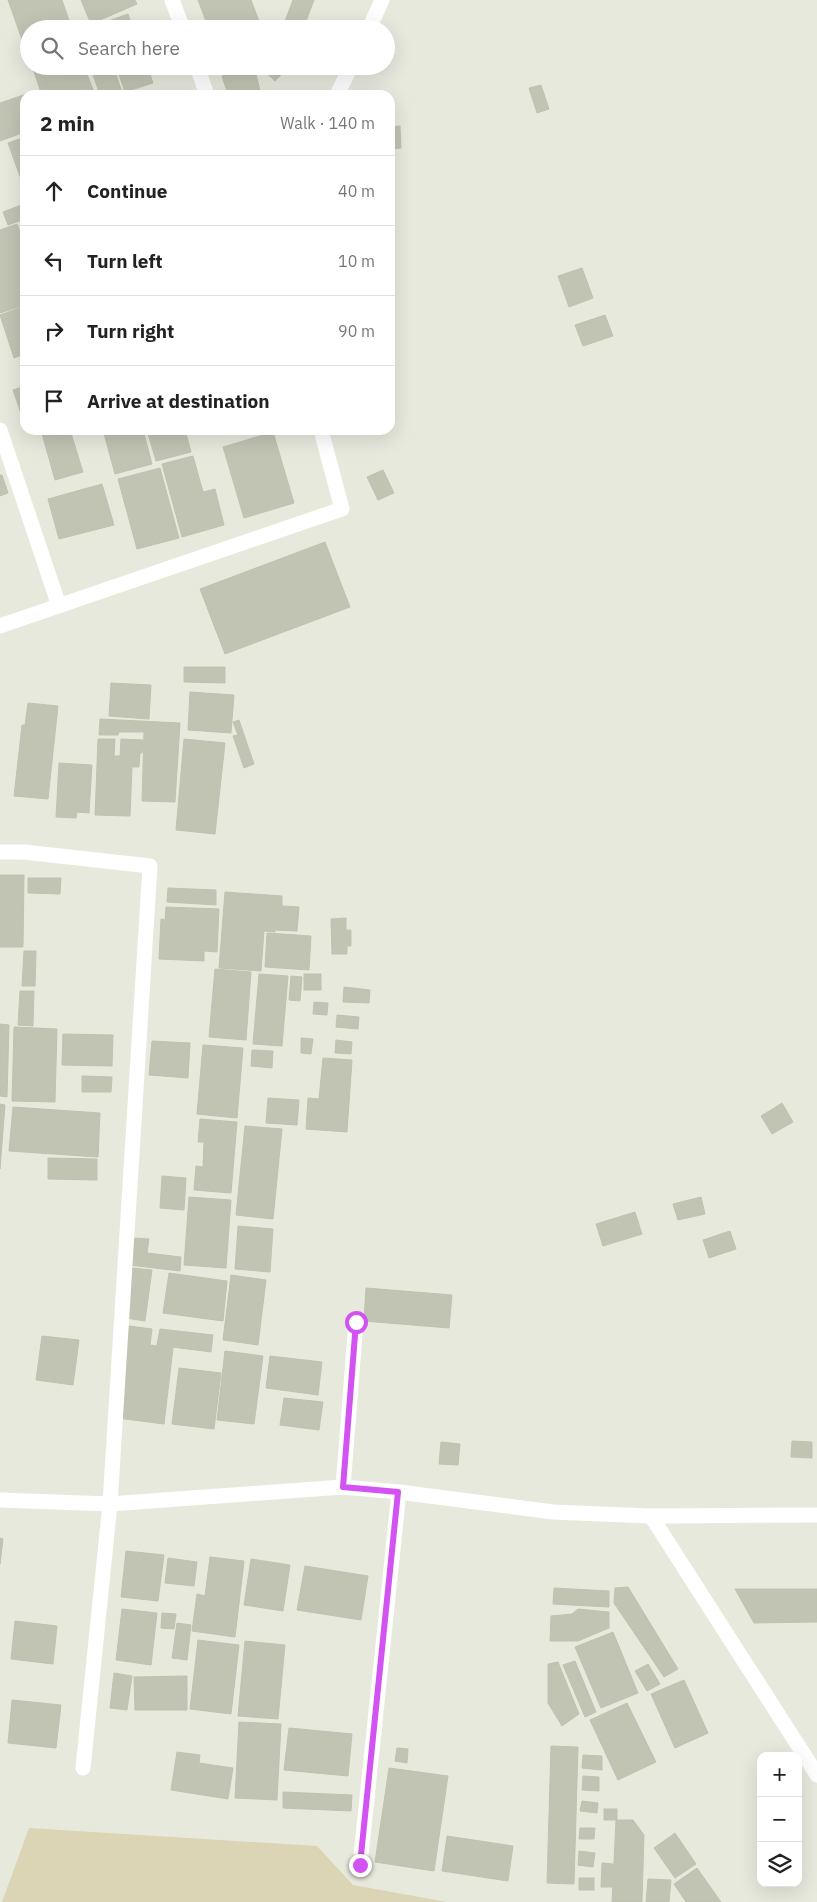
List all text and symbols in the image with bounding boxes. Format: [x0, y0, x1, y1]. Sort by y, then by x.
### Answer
search box [20, 20, 395, 75]
icon: search [38, 34, 66, 62]
text: Search here [78, 36, 180, 60]
text: 2 min [40, 109, 95, 137]
text: Walk · 140 m [280, 113, 375, 133]
icon: ahead [40, 177, 68, 205]
text: Continue [87, 179, 167, 203]
text: 40 m [338, 181, 375, 201]
icon: left [40, 247, 68, 275]
text: Turn left [87, 249, 163, 273]
text: 10 m [338, 251, 375, 271]
icon: right [40, 317, 68, 345]
text: Turn right [87, 319, 174, 343]
text: 90 m [338, 321, 375, 341]
icon: arrive [40, 387, 68, 415]
text: Arrive at destination [87, 389, 270, 413]
route start [345, 1311, 368, 1334]
map controls [757, 1752, 802, 1887]
button: + [757, 1752, 802, 1797]
button: − [757, 1797, 802, 1842]
button: layers [757, 1842, 802, 1887]
route end [349, 1854, 372, 1877]

